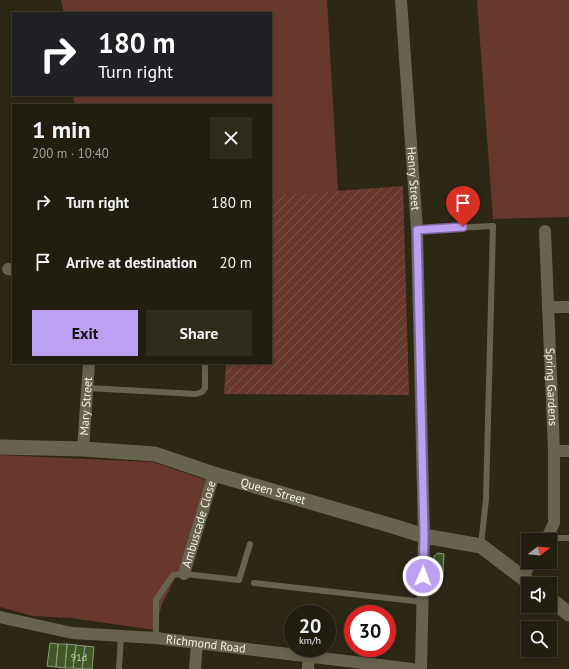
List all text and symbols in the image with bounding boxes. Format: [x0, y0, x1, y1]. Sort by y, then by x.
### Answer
text: 180 m [98, 24, 175, 61]
icon: right [32, 28, 84, 80]
text: Turn right [98, 60, 173, 83]
text: 1 min [32, 114, 91, 145]
button: close [210, 117, 252, 159]
text: 200 m · 10:40 [32, 145, 109, 162]
street label: Henry Street [404, 146, 424, 211]
pin [446, 186, 480, 227]
icon: right [32, 191, 54, 213]
icon: arrive [452, 192, 474, 214]
text: Turn right [66, 193, 129, 212]
text: 180 m [211, 193, 252, 212]
icon: arrive [32, 251, 54, 273]
text: Arrive at destination [66, 253, 197, 272]
text: 20 m [219, 253, 252, 272]
button: Exit [32, 310, 138, 356]
button: Share [146, 310, 252, 356]
street label: Spring Gardens [543, 348, 561, 426]
street label: Mary Street [76, 376, 95, 436]
street label: Queen Street [239, 474, 308, 507]
street label: Ambuscade Close [178, 479, 219, 569]
north arrow [521, 533, 557, 569]
map controls [521, 533, 557, 657]
position arrow [402, 555, 444, 597]
button: sound [521, 577, 557, 613]
speed limit sign: 30 [344, 605, 396, 657]
text: 20 [299, 613, 321, 639]
button: search [521, 621, 557, 657]
street label: Richmond Road [165, 631, 247, 656]
text: km/h [299, 634, 321, 647]
house number: 91d [71, 651, 87, 664]

